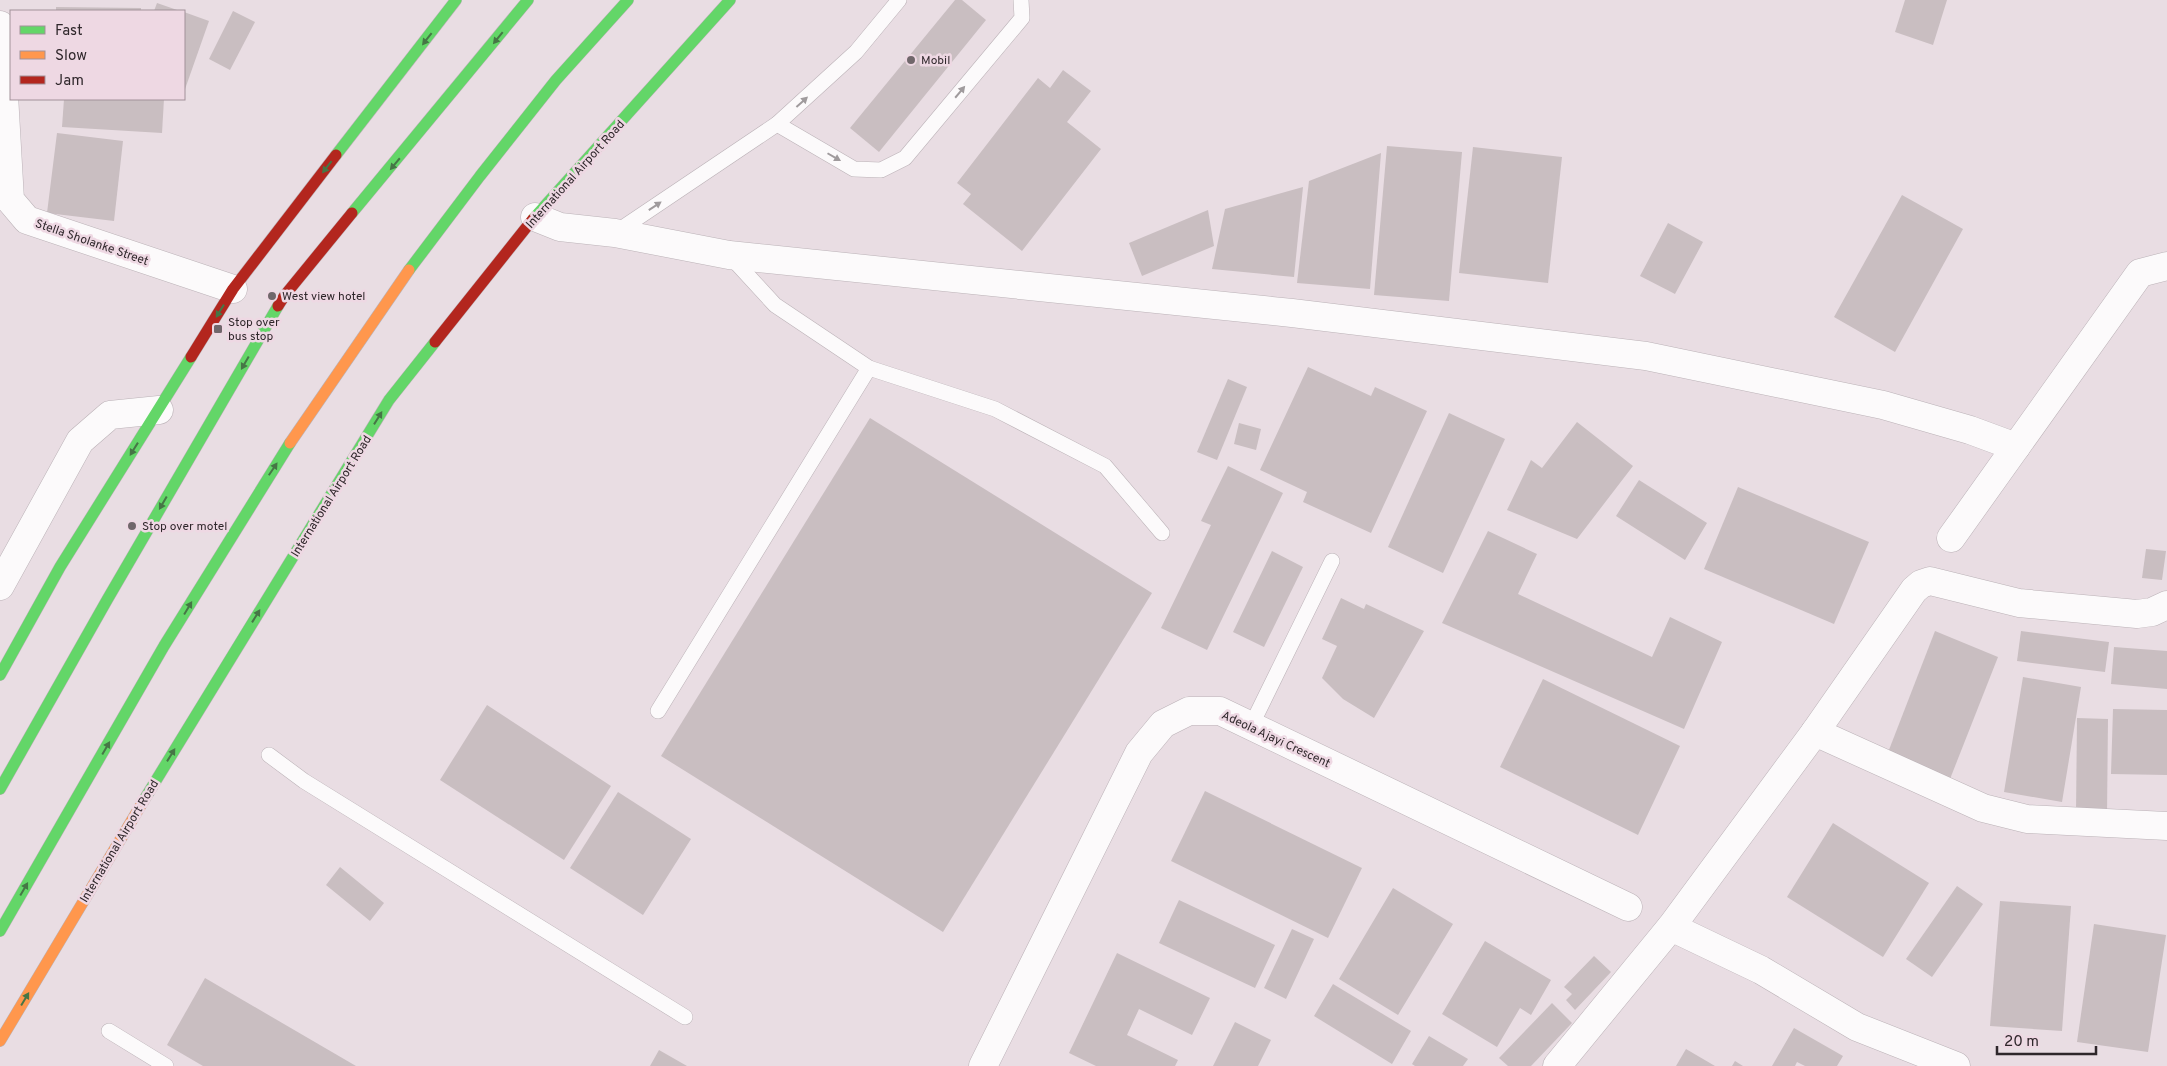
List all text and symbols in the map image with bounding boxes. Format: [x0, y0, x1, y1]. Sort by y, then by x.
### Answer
legend [10, 10, 185, 100]
text: Fast [55, 22, 83, 41]
one-way arrow [492, 31, 503, 44]
one-way arrow [421, 32, 432, 45]
text: Slow [55, 47, 87, 66]
place label: Mobil [921, 53, 950, 69]
marker: Mobil [905, 54, 917, 66]
text: Jam [55, 72, 84, 91]
one-way arrow [954, 86, 965, 98]
one-way arrow [795, 96, 807, 108]
street label: International Airport Road [523, 117, 629, 232]
one-way arrow [828, 153, 841, 162]
one-way arrow [389, 157, 400, 170]
one-way arrow [322, 160, 333, 173]
one-way arrow [648, 201, 662, 211]
street label: Stella Sholanke Street [33, 216, 150, 270]
place label: West view hotel [282, 289, 366, 305]
marker: West view hotel [266, 290, 278, 302]
one-way arrow [215, 305, 224, 318]
place label: Stop over bus stop [228, 315, 280, 345]
marker: Stop over bus stop [212, 323, 224, 335]
one-way arrow [241, 356, 250, 370]
one-way arrow [374, 412, 383, 425]
street label: International Airport Road [288, 433, 376, 560]
one-way arrow [129, 443, 139, 456]
one-way arrow [268, 462, 278, 476]
one-way arrow [159, 497, 168, 510]
place label: Stop over motel [142, 519, 227, 535]
marker: Stop over motel [126, 520, 138, 532]
one-way arrow [184, 601, 193, 615]
one-way arrow [252, 610, 261, 623]
street label: Adeola Ajayi Crescent [1219, 708, 1332, 772]
one-way arrow [102, 741, 110, 756]
one-way arrow [167, 748, 176, 761]
street label: International Airport Road [77, 777, 163, 906]
one-way arrow [20, 882, 29, 895]
one-way arrow [20, 993, 29, 1006]
scale bar [1997, 1024, 2096, 1056]
text: 20 m [2004, 1033, 2039, 1052]

